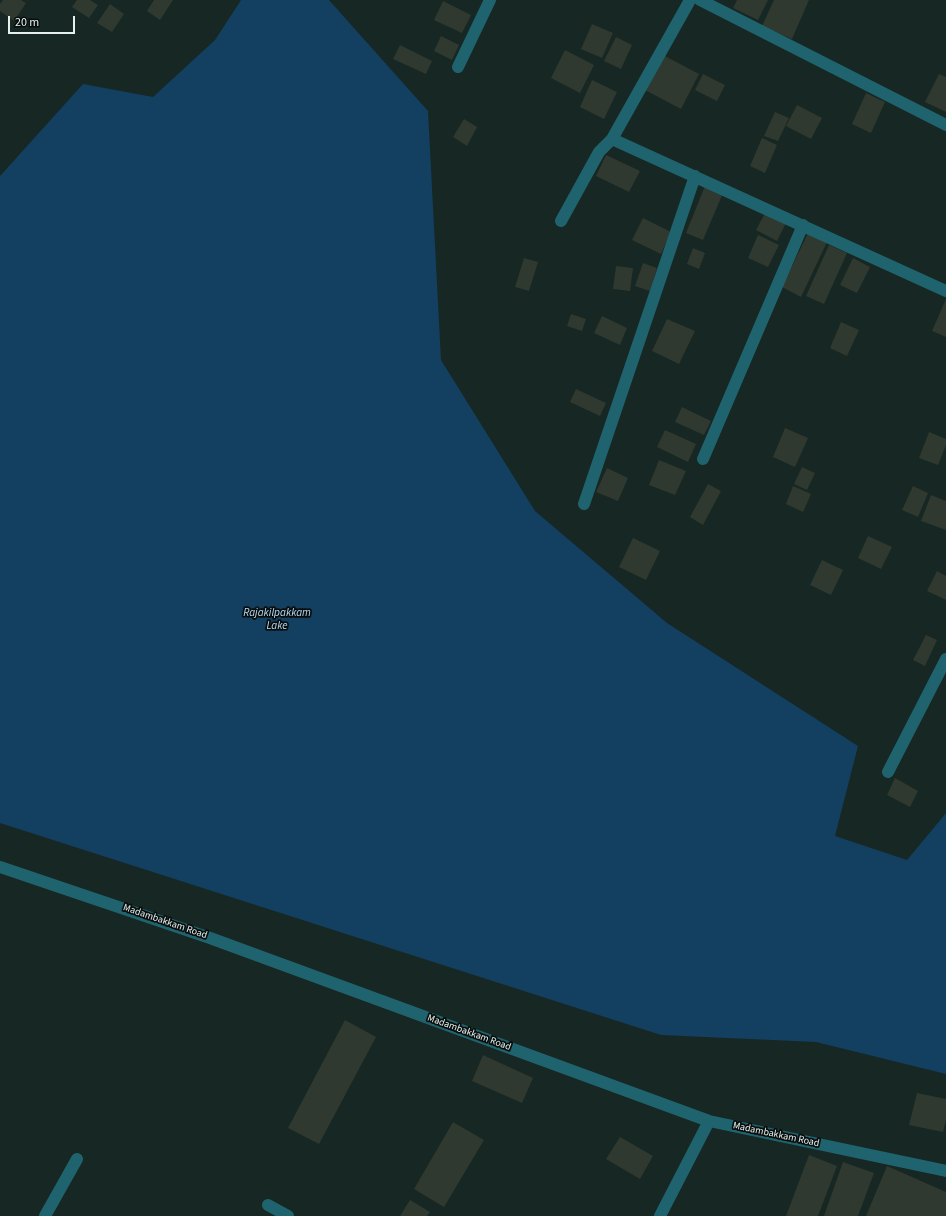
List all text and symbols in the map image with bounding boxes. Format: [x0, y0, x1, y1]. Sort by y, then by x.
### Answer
scale bar [10, 8, 77, 34]
text: 20 m [15, 14, 39, 31]
water label: Rajakilpakkam Lake [243, 607, 311, 633]
street label: Madambakkam Road [121, 902, 209, 942]
street label: Madambakkam Road [426, 1012, 512, 1054]
street label: Madambakkam Road [732, 1120, 820, 1150]

